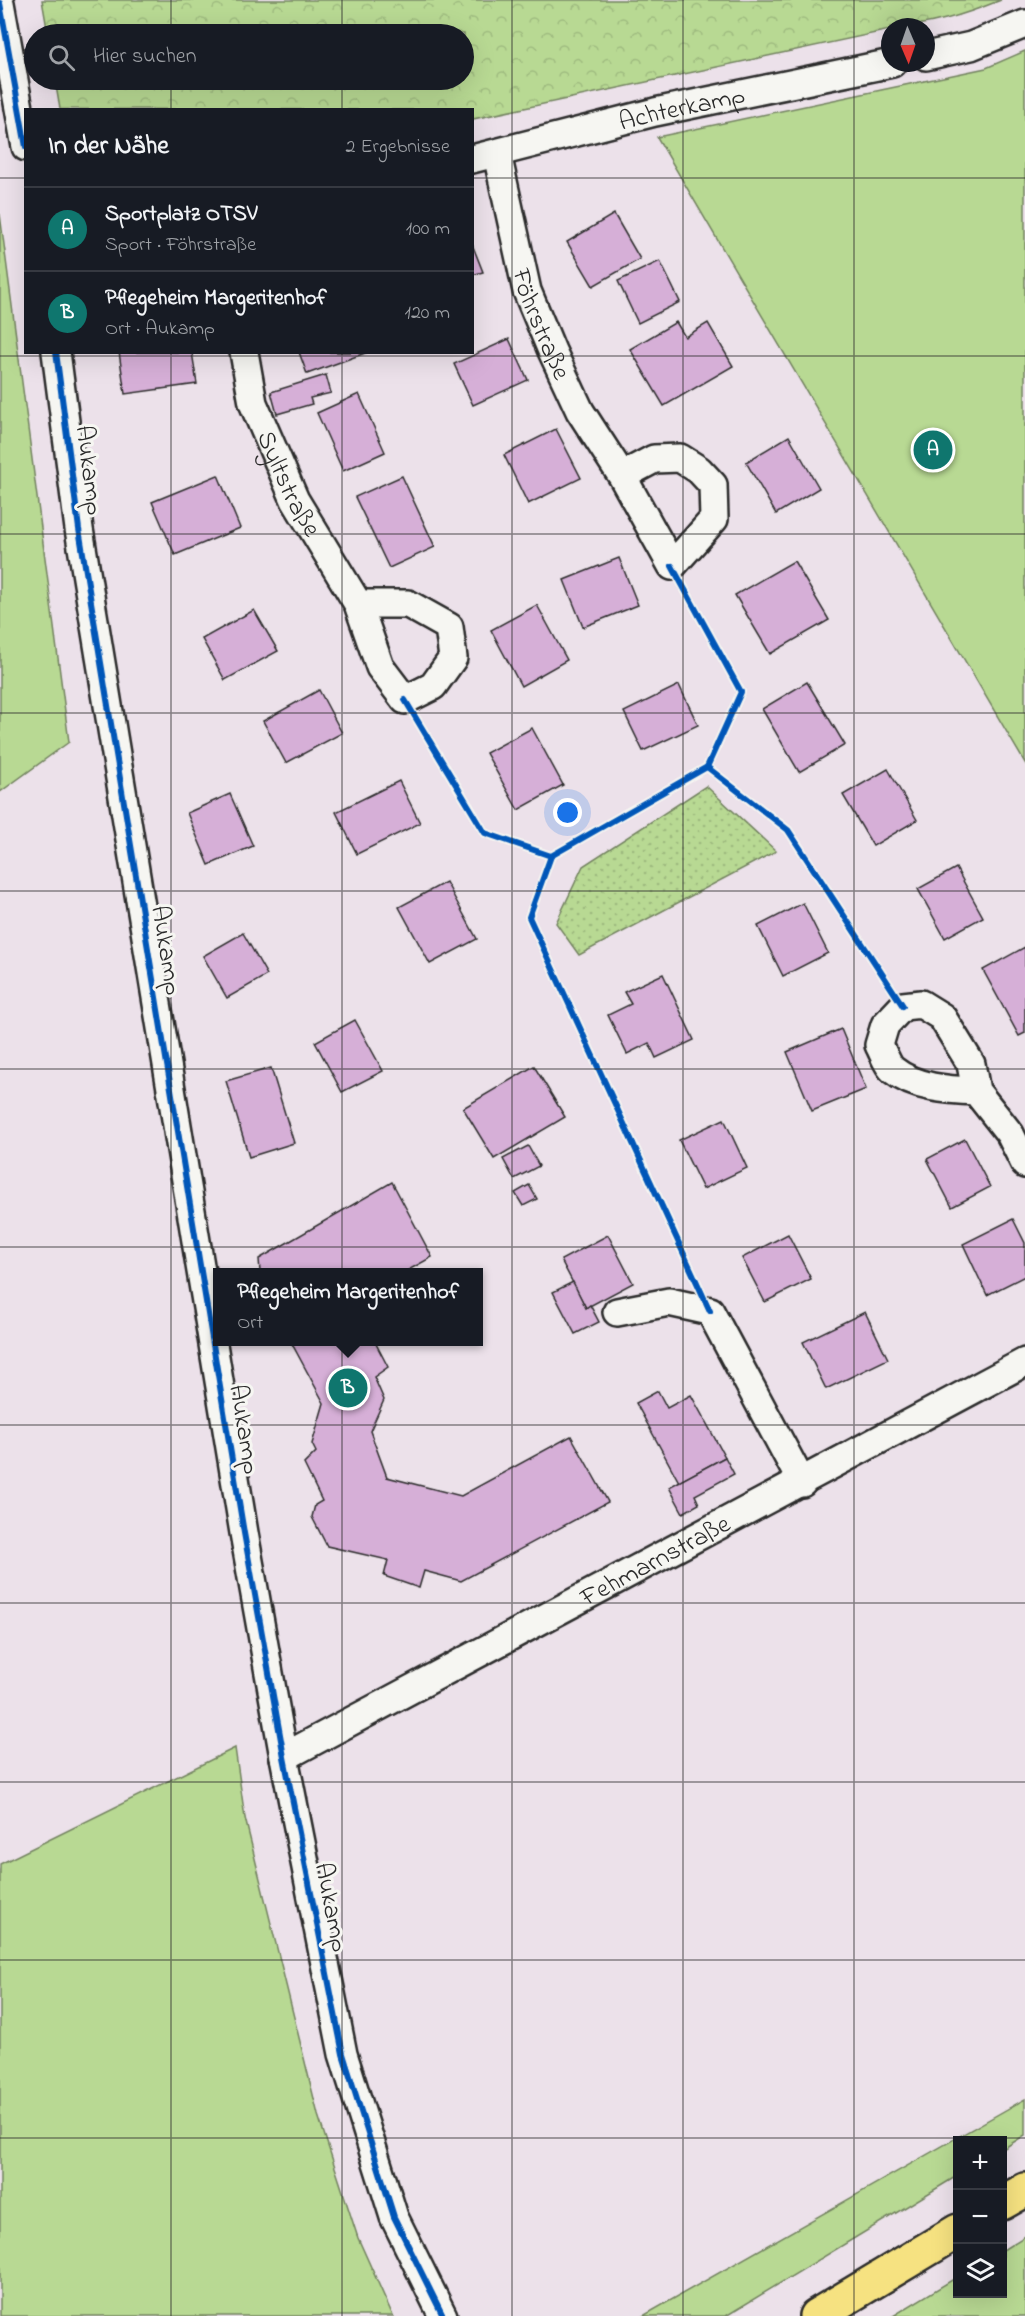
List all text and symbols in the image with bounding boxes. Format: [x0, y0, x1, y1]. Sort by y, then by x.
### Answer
north arrow [881, 18, 935, 72]
search box [24, 24, 474, 90]
icon: search [45, 41, 78, 74]
text: Hier suchen [93, 41, 197, 73]
street label: Achterkamp [615, 78, 749, 143]
text: In der Nähe [48, 128, 169, 166]
text: 2 Ergebnisse [345, 133, 450, 162]
text: Sportplatz OTSV [105, 199, 257, 231]
text: A [61, 215, 74, 244]
text: 100 m [406, 215, 450, 244]
text: Sport · Föhrstraße [105, 231, 256, 260]
street label: Föhrstraße [500, 264, 579, 387]
text: Pflegeheim Margeritenhof [105, 283, 327, 315]
text: B [61, 299, 74, 328]
text: 120 m [405, 299, 450, 328]
text: Ort · Aukamp [105, 315, 215, 344]
street label: Aukamp [64, 423, 112, 518]
street label: Syltstraße [245, 425, 329, 545]
pin: A [914, 428, 952, 472]
your location [553, 798, 582, 827]
street label: Aukamp [139, 903, 191, 998]
popup [213, 1268, 483, 1346]
text: Pflegeheim Margeritenhof [237, 1277, 459, 1309]
text: Ort [237, 1309, 263, 1338]
pin: B [328, 1366, 368, 1410]
street label: Aukamp [217, 1382, 269, 1477]
street label: Fehmarnstraße [573, 1506, 738, 1618]
street label: Aukamp [303, 1859, 357, 1956]
map controls [953, 2136, 1007, 2298]
button: + [953, 2136, 1007, 2190]
button: − [953, 2190, 1007, 2244]
button: layers [953, 2244, 1007, 2298]

